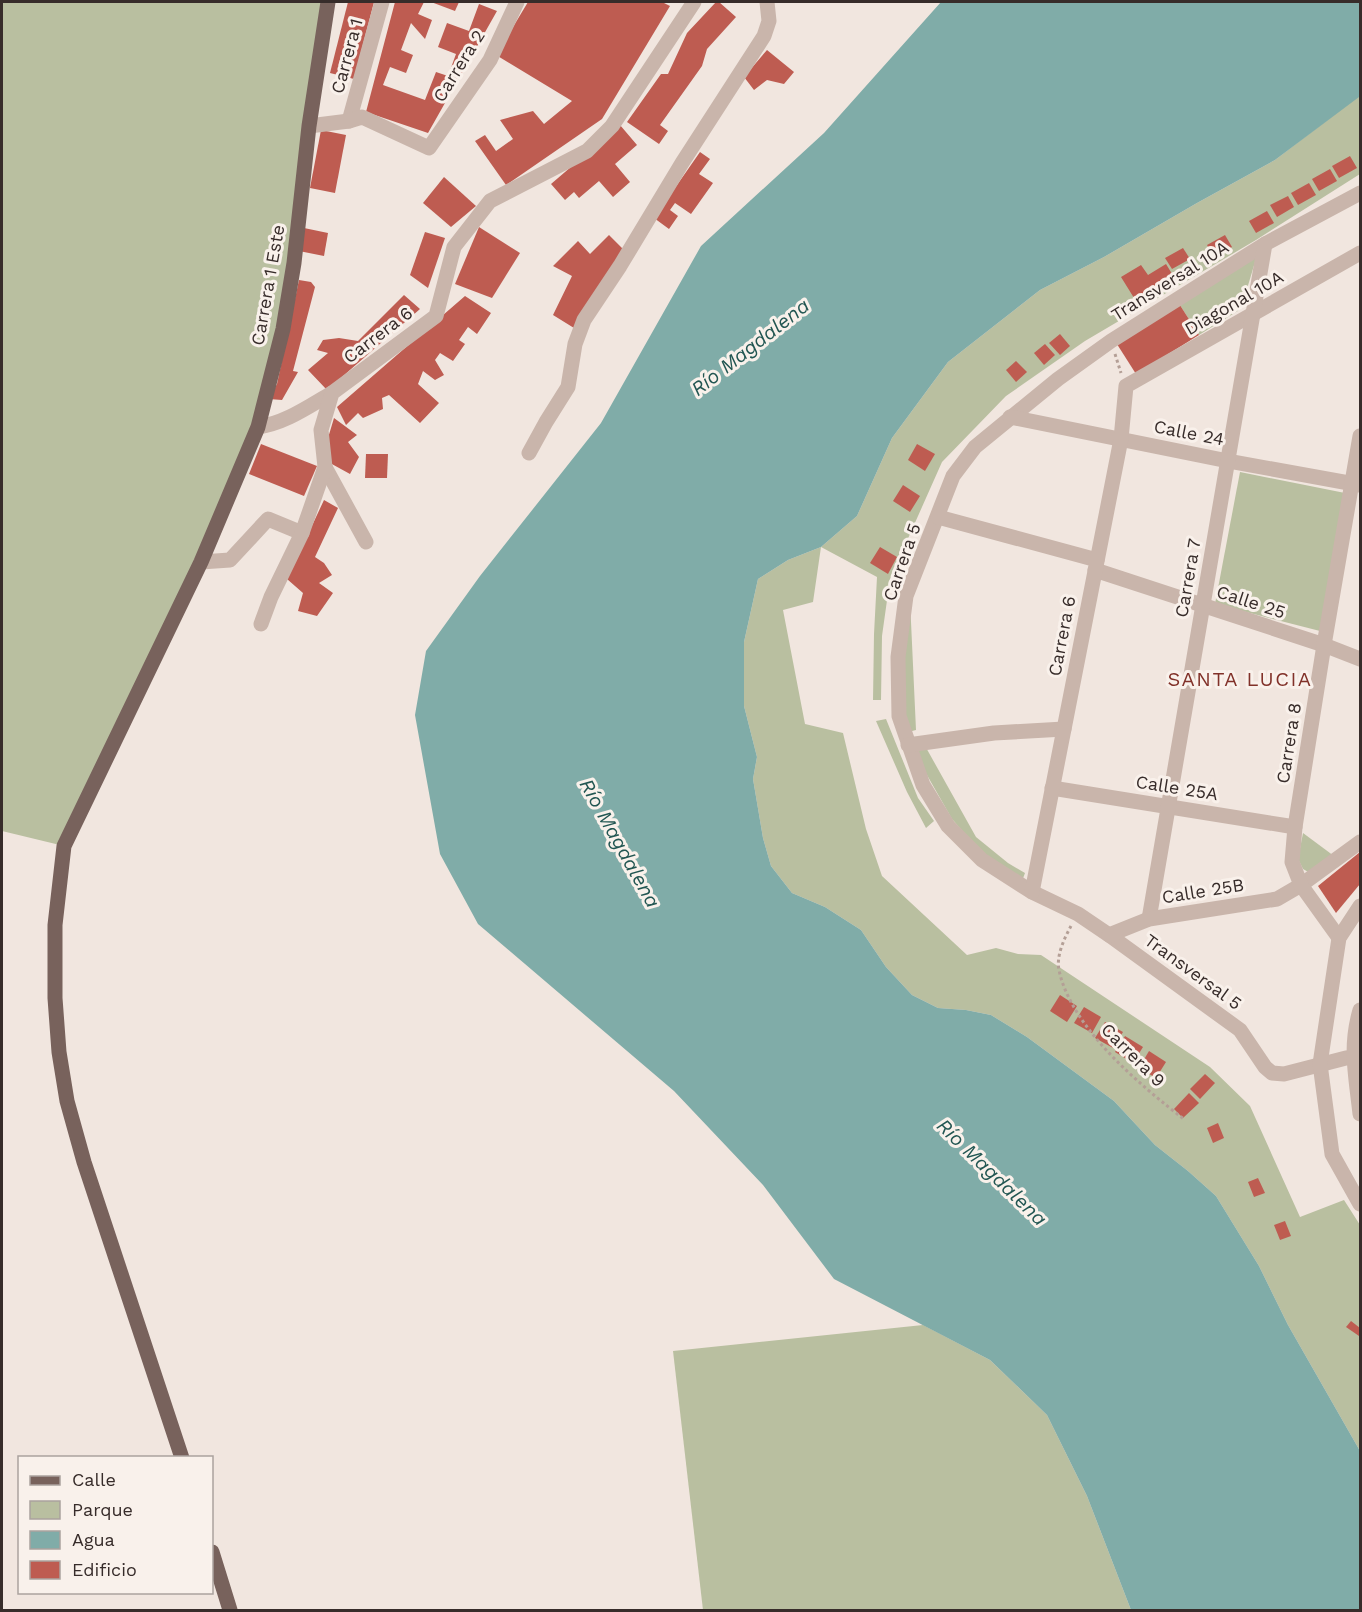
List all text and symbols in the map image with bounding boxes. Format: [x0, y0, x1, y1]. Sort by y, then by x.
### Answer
street label: Carrera 1 [326, 16, 367, 96]
street label: Carrera 2 [428, 26, 489, 106]
street label: Carrera 1 Este [247, 223, 288, 347]
street label: Transversal 10A [1107, 236, 1232, 325]
street label: Diagonal 10A [1181, 266, 1287, 339]
water label: Río Magdalena [686, 293, 814, 401]
street label: Carrera 6 [339, 302, 416, 367]
street label: Calle 24 [1152, 415, 1226, 450]
street label: Carrera 5 [878, 520, 925, 603]
street label: Carrera 7 [1170, 537, 1205, 619]
street label: Calle 25 [1214, 581, 1288, 622]
street label: Carrera 6 [1043, 594, 1080, 678]
district label: SANTA LUCIA [1167, 667, 1313, 691]
street label: Carrera 8 [1272, 701, 1305, 785]
street label: Calle 25A [1134, 771, 1220, 804]
water label: Río Magdalena [575, 774, 665, 912]
street label: Calle 25B [1160, 874, 1245, 907]
street label: Transversal 5 [1141, 929, 1246, 1014]
street label: Carrera 9 [1097, 1018, 1170, 1091]
water label: Río Magdalena [932, 1113, 1052, 1231]
legend [18, 1456, 213, 1594]
text: Calle [72, 1469, 116, 1490]
text: Parque [72, 1499, 133, 1520]
text: Agua [72, 1529, 115, 1550]
text: Edificio [72, 1559, 137, 1580]

